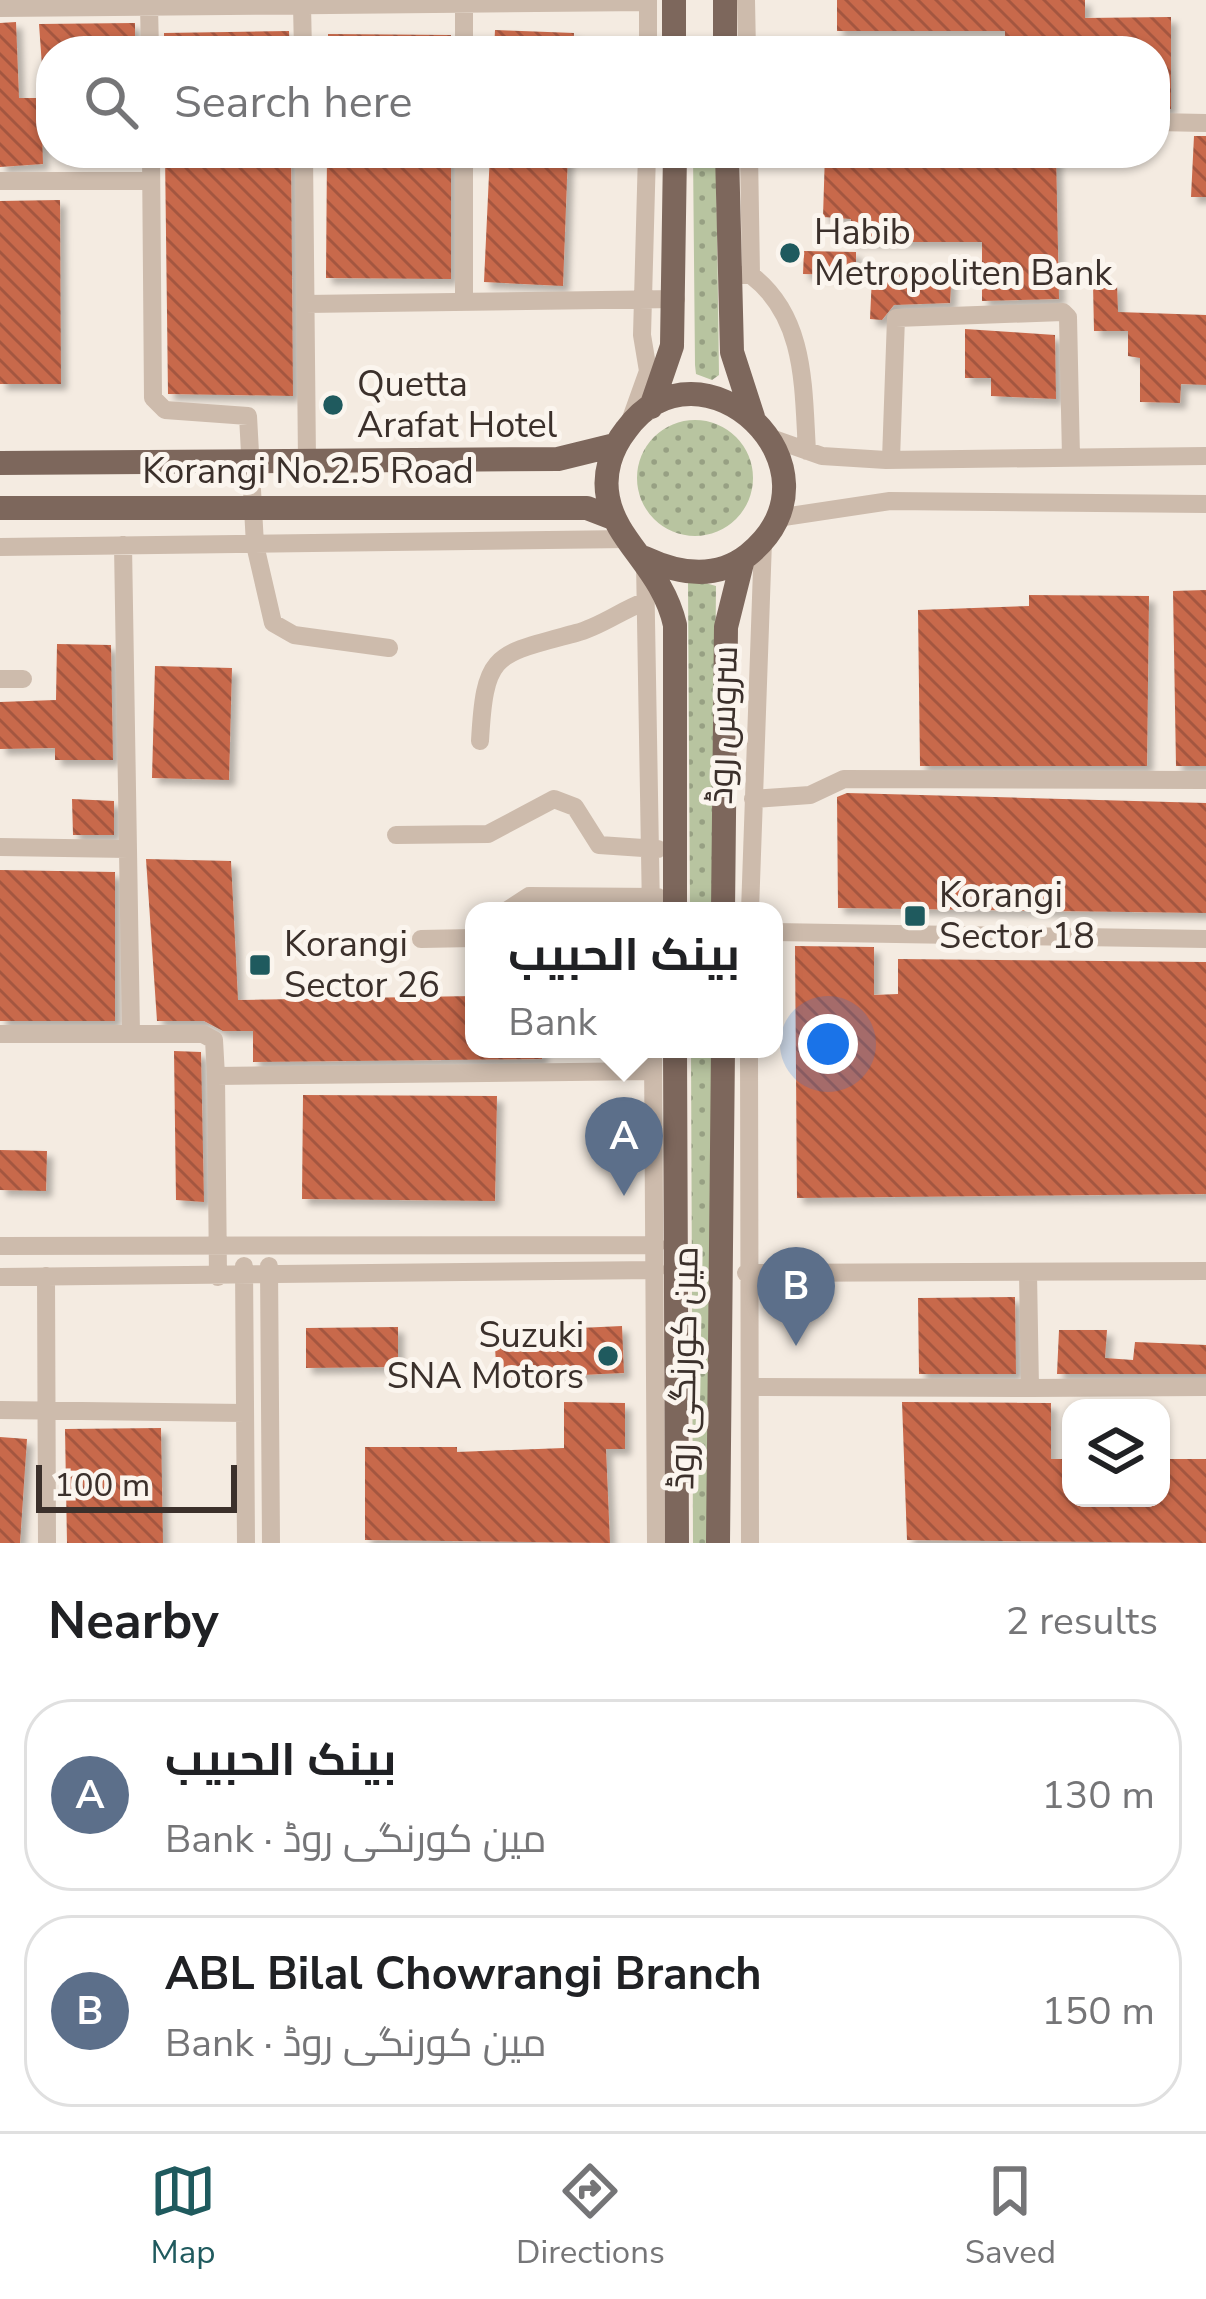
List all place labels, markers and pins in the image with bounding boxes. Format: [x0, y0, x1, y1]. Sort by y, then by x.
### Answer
place label: Habib Metropoliten Bank [814, 208, 1113, 298]
marker: Habib Metropoliten Bank [777, 240, 803, 266]
place label: Quetta Arafat Hotel [357, 360, 558, 450]
marker: Quetta Arafat Hotel [320, 392, 346, 418]
place label: Korangi Sector 18 [939, 871, 1095, 961]
marker: Korangi Sector 18 [902, 903, 928, 929]
place label: Korangi Sector 26 [284, 920, 440, 1010]
marker: Korangi Sector 26 [247, 952, 273, 978]
pin: A [585, 1097, 663, 1196]
pin: B [757, 1247, 835, 1346]
place label: Suzuki SNA Motors [387, 1311, 584, 1401]
marker: Suzuki SNA Motors [595, 1343, 621, 1369]

